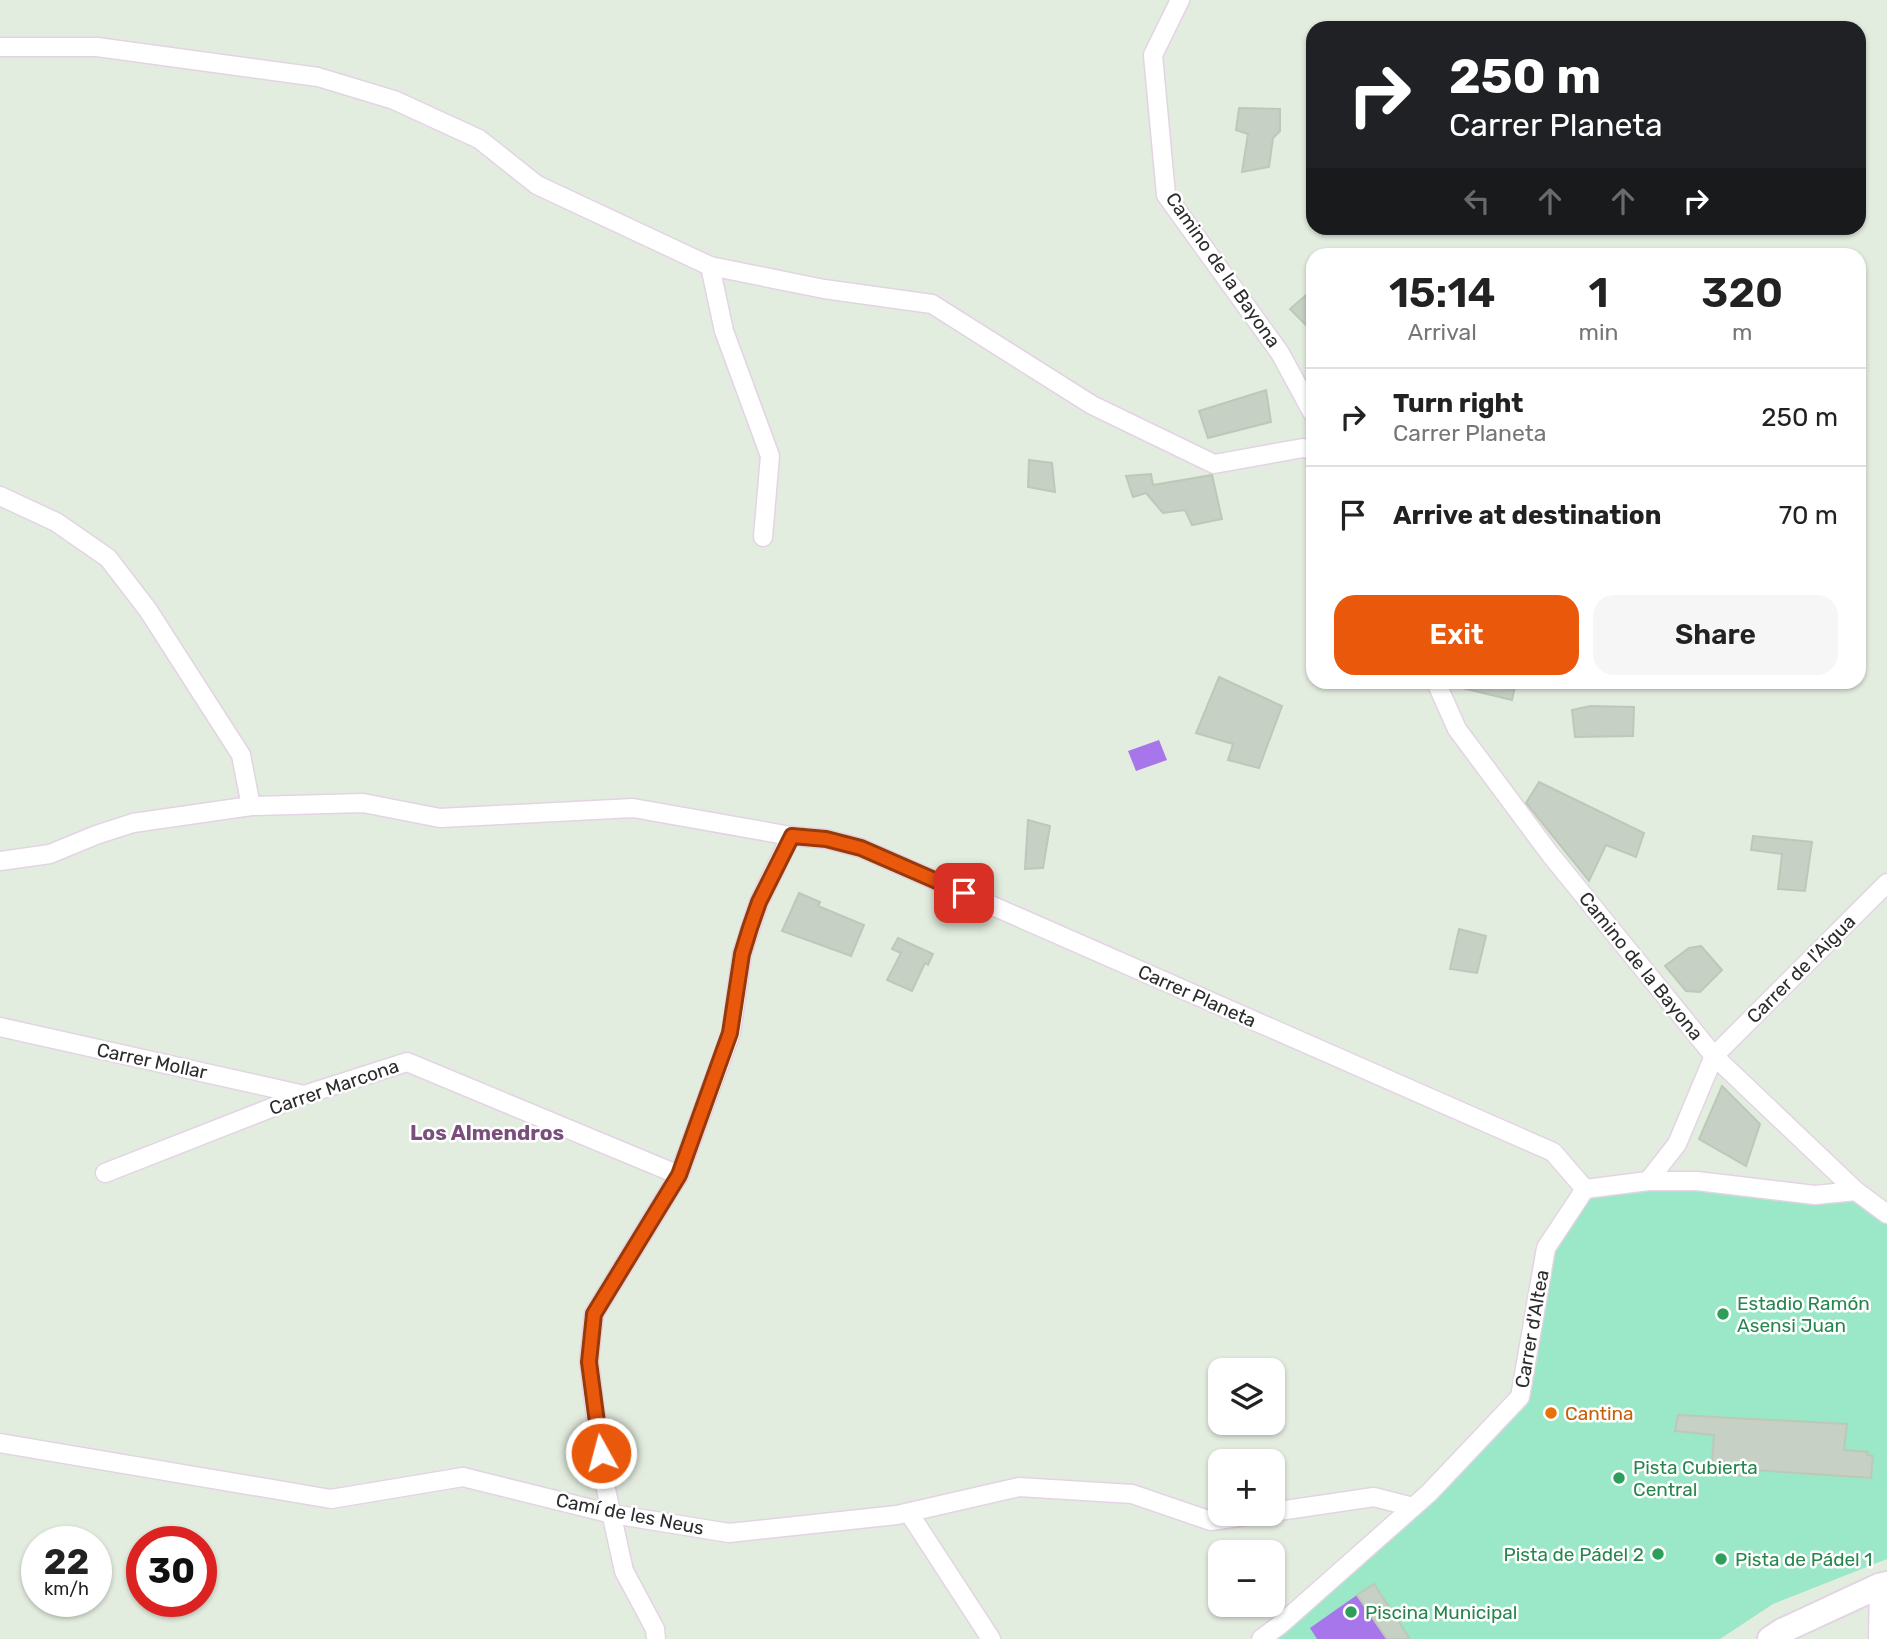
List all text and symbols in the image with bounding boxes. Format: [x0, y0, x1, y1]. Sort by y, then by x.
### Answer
text: 250 m [1449, 47, 1601, 105]
icon: right [1334, 49, 1425, 140]
text: Carrer Planeta [1449, 106, 1663, 144]
icon: left [1458, 182, 1496, 220]
icon: ahead [1531, 182, 1569, 220]
icon: ahead [1604, 182, 1642, 220]
icon: right [1677, 182, 1715, 220]
street label: Camino de la Bayona [1161, 188, 1285, 352]
text: 15:14 [1389, 268, 1496, 318]
text: 1 [1588, 268, 1609, 318]
text: 320 [1701, 268, 1783, 318]
text: Arrival [1408, 318, 1477, 346]
text: min [1579, 318, 1618, 346]
text: m [1732, 318, 1752, 346]
text: Turn right [1393, 388, 1523, 419]
icon: right [1334, 398, 1372, 436]
text: 250 m [1761, 402, 1838, 433]
text: Carrer Planeta [1393, 419, 1547, 447]
icon: arrive [1334, 496, 1372, 534]
text: Arrive at destination [1393, 500, 1661, 531]
text: 70 m [1779, 500, 1838, 531]
button: Exit [1334, 595, 1579, 675]
button: Share [1593, 595, 1838, 675]
pin [934, 863, 994, 923]
icon: arrive [945, 874, 983, 912]
street label: Camino de la Bayona [1574, 887, 1708, 1045]
street label: Carrer de l'Aigua [1742, 910, 1860, 1028]
street label: Carrer Planeta [1134, 960, 1260, 1032]
street label: Carrer Mollar [95, 1038, 210, 1084]
street label: Carrer Marcona [266, 1054, 402, 1120]
district label: Los Almendros [410, 1120, 564, 1145]
street label: Carrer d'Altea [1510, 1268, 1554, 1390]
place label: Estadio Ramón Asensi Juan [1737, 1292, 1870, 1337]
marker: Estadio Ramón Asensi Juan [1715, 1306, 1731, 1322]
map controls [1208, 1358, 1285, 1617]
button: layers [1208, 1358, 1285, 1435]
place label: Cantina [1565, 1402, 1634, 1425]
marker: Cantina [1543, 1405, 1559, 1421]
position arrow [564, 1416, 638, 1490]
button: + [1208, 1449, 1285, 1526]
place label: Pista Cubierta Central [1633, 1456, 1758, 1501]
marker: Pista Cubierta Central [1611, 1470, 1627, 1486]
street label: Camí de les Neus [554, 1488, 706, 1540]
speed limit sign: 30 [126, 1526, 217, 1617]
button: − [1208, 1540, 1285, 1617]
text: 22 [44, 1541, 89, 1583]
place label: Pista de Pádel 2 [1503, 1543, 1644, 1566]
marker: Pista de Pádel 2 [1650, 1546, 1666, 1562]
place label: Pista de Pádel 1 [1735, 1548, 1873, 1571]
marker: Pista de Pádel 1 [1713, 1551, 1729, 1567]
text: km/h [44, 1578, 89, 1600]
place label: Piscina Municipal [1365, 1601, 1517, 1624]
marker: Piscina Municipal [1343, 1604, 1359, 1620]

